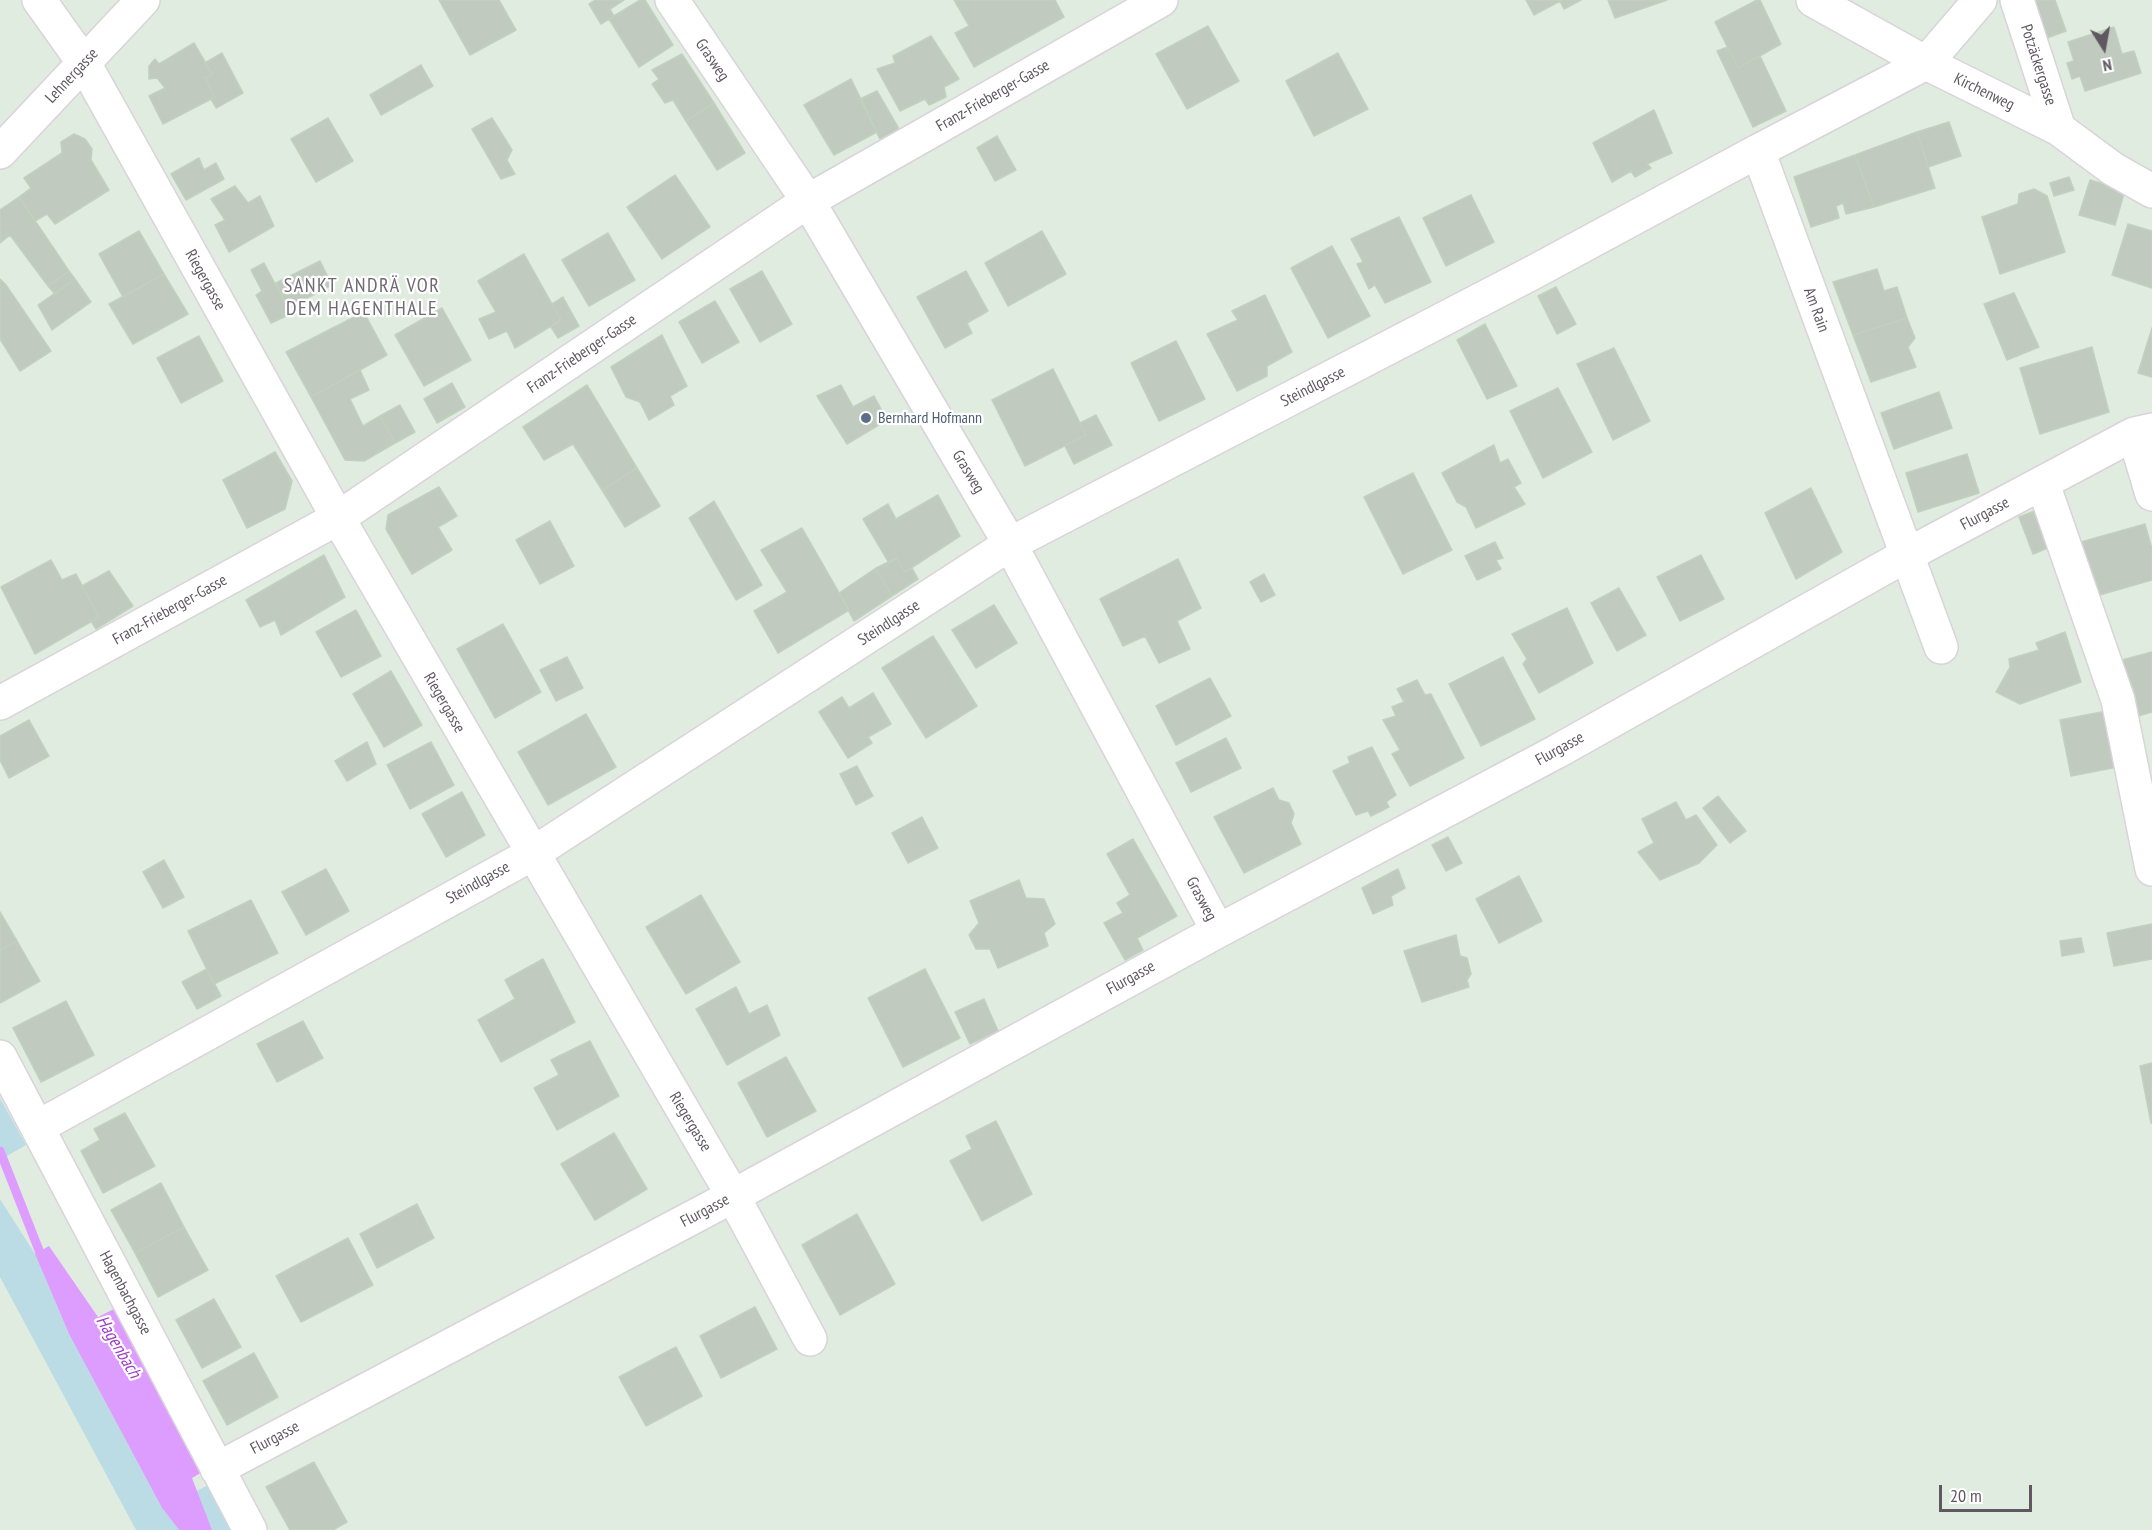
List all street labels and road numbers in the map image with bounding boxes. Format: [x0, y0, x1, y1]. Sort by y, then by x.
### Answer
street label: Potzäckergasse [2016, 22, 2060, 108]
street label: Grasweg [691, 35, 733, 85]
street label: Lehnergasse [42, 44, 102, 108]
street label: Franz-Frieberger-Gasse [933, 56, 1053, 136]
street label: Kirchenweg [1951, 69, 2017, 115]
street label: Riegergasse [181, 246, 229, 314]
street label: Am Rain [1799, 285, 1833, 335]
street label: Franz-Frieberger-Gasse [524, 310, 640, 398]
street label: Steindlgasse [1278, 363, 1348, 411]
street label: Grasweg [948, 447, 988, 497]
street label: Flurgasse [1957, 493, 2013, 535]
street label: Franz-Frieberger-Gasse [110, 571, 230, 649]
street label: Steindlgasse [855, 596, 923, 650]
street label: Riegergasse [419, 670, 469, 736]
street label: Flurgasse [1532, 728, 1588, 770]
street label: Steindlgasse [443, 858, 513, 908]
street label: Grasweg [1182, 874, 1220, 924]
street label: Flurgasse [1103, 957, 1159, 999]
street label: Riegergasse [665, 1089, 715, 1155]
street label: Flurgasse [677, 1190, 733, 1232]
street label: Hagenbachgasse [95, 1248, 155, 1338]
street label: Flurgasse [247, 1417, 303, 1459]

